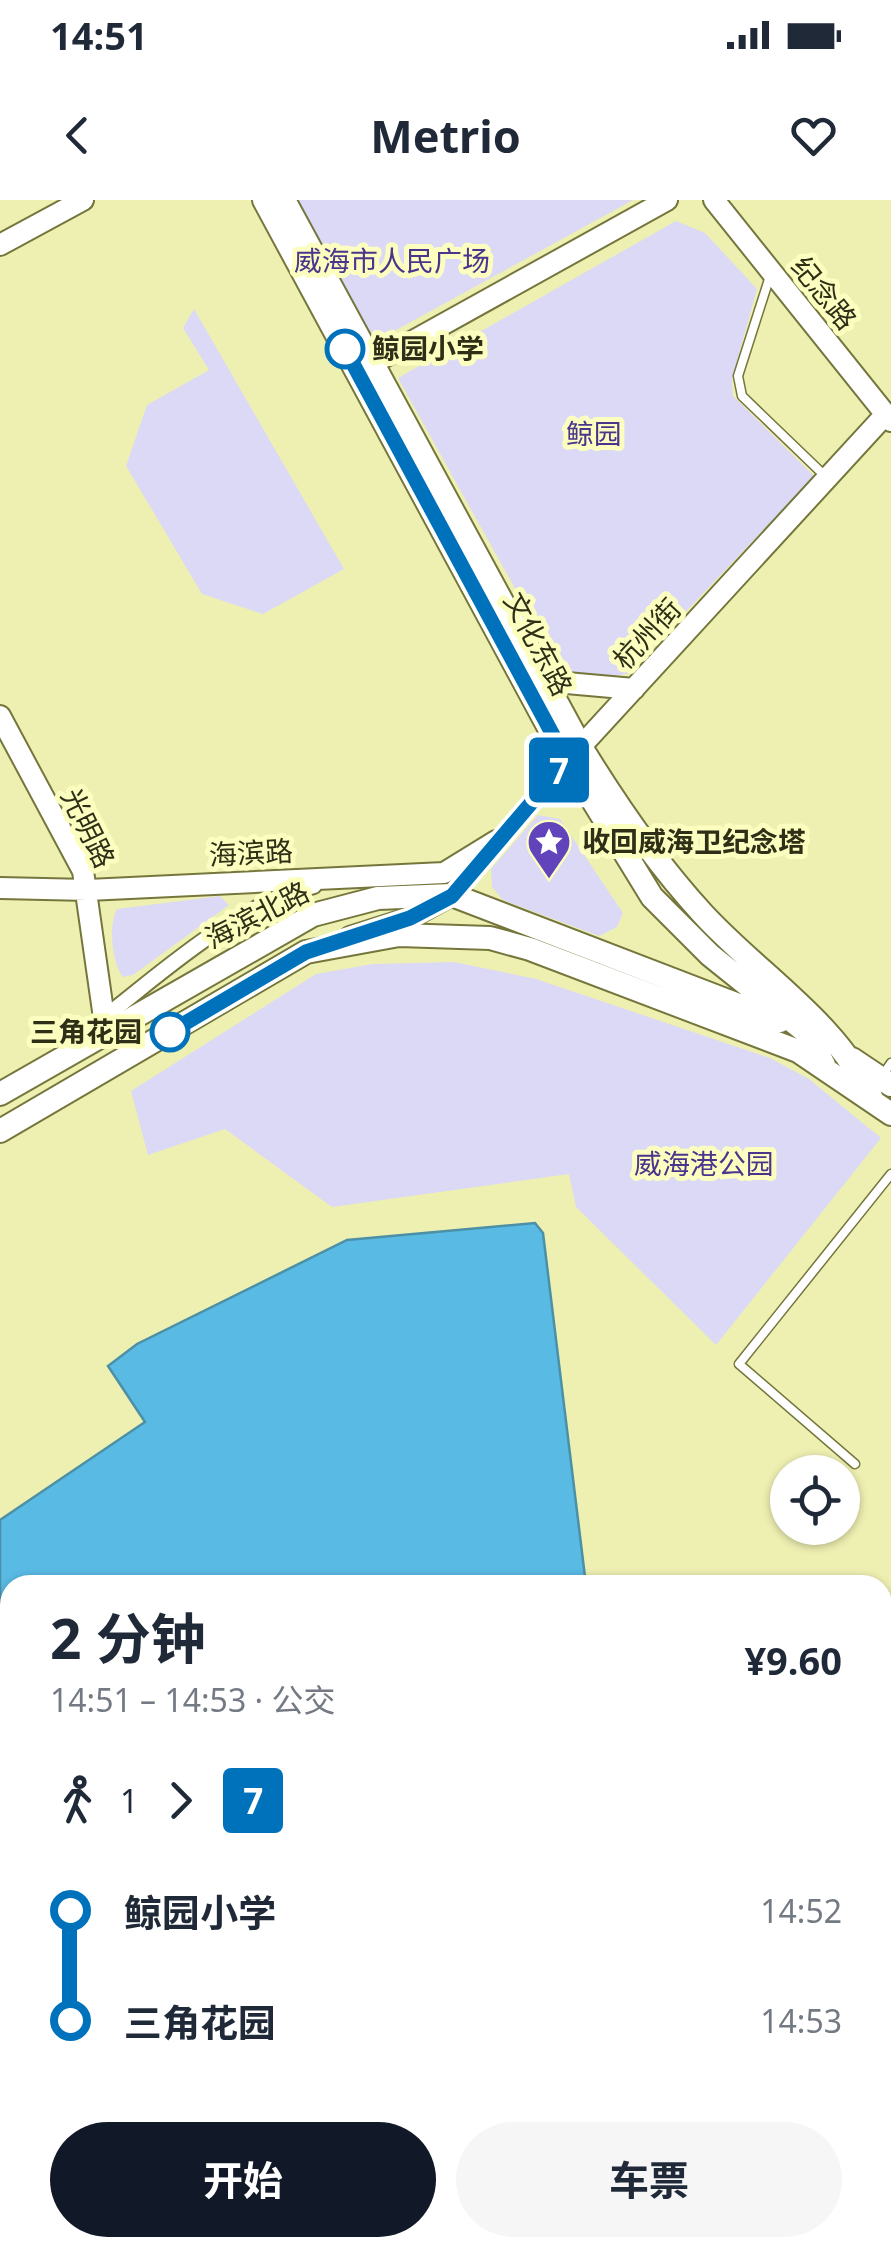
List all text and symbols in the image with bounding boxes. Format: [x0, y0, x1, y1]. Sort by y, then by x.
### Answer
text: 14:51 [50, 9, 148, 61]
text: Metrio [370, 105, 521, 166]
icon: back [50, 108, 105, 163]
icon: heart [786, 108, 841, 163]
park label: 威海市人民广场 [294, 241, 490, 279]
street label: 纪念路 [784, 248, 866, 337]
place label: 鲸园小学 [372, 329, 484, 367]
marker: 鲸园小学 [326, 330, 364, 368]
park label: 鲸园 [566, 414, 622, 452]
street label: 文化东路 [496, 585, 582, 702]
street label: 杭州街 [604, 590, 689, 677]
line badge: 7 [526, 738, 592, 802]
text: 7 [549, 747, 569, 794]
street label: 光明路 [53, 781, 124, 874]
place icon: 收回威海卫纪念塔 [526, 819, 572, 880]
place label: 收回威海卫纪念塔 [582, 822, 806, 860]
street label: 海滨路 [208, 831, 294, 873]
street label: 海滨北路 [198, 872, 315, 956]
place label: 三角花园 [30, 1012, 142, 1050]
marker: 三角花园 [151, 1013, 189, 1051]
park label: 威海港公园 [634, 1144, 774, 1182]
map controls [770, 1455, 860, 1545]
button: locate [770, 1455, 860, 1545]
text: 2 分钟 [50, 1600, 206, 1675]
text: ¥9.60 [744, 1634, 842, 1686]
text: 14:51 – 14:53 · 公交 [50, 1678, 335, 1721]
icon: walk [50, 1773, 105, 1828]
icon: forward [153, 1773, 208, 1828]
text: 7 [243, 1777, 263, 1824]
text: 1 [120, 1779, 138, 1822]
text: 鲸园小学 [124, 1886, 276, 1938]
text: 14:52 [760, 1889, 842, 1932]
text: 三角花园 [124, 1996, 276, 2048]
text: 14:53 [760, 1999, 842, 2042]
button: 开始 [50, 2122, 436, 2237]
button: 车票 [456, 2122, 842, 2237]

